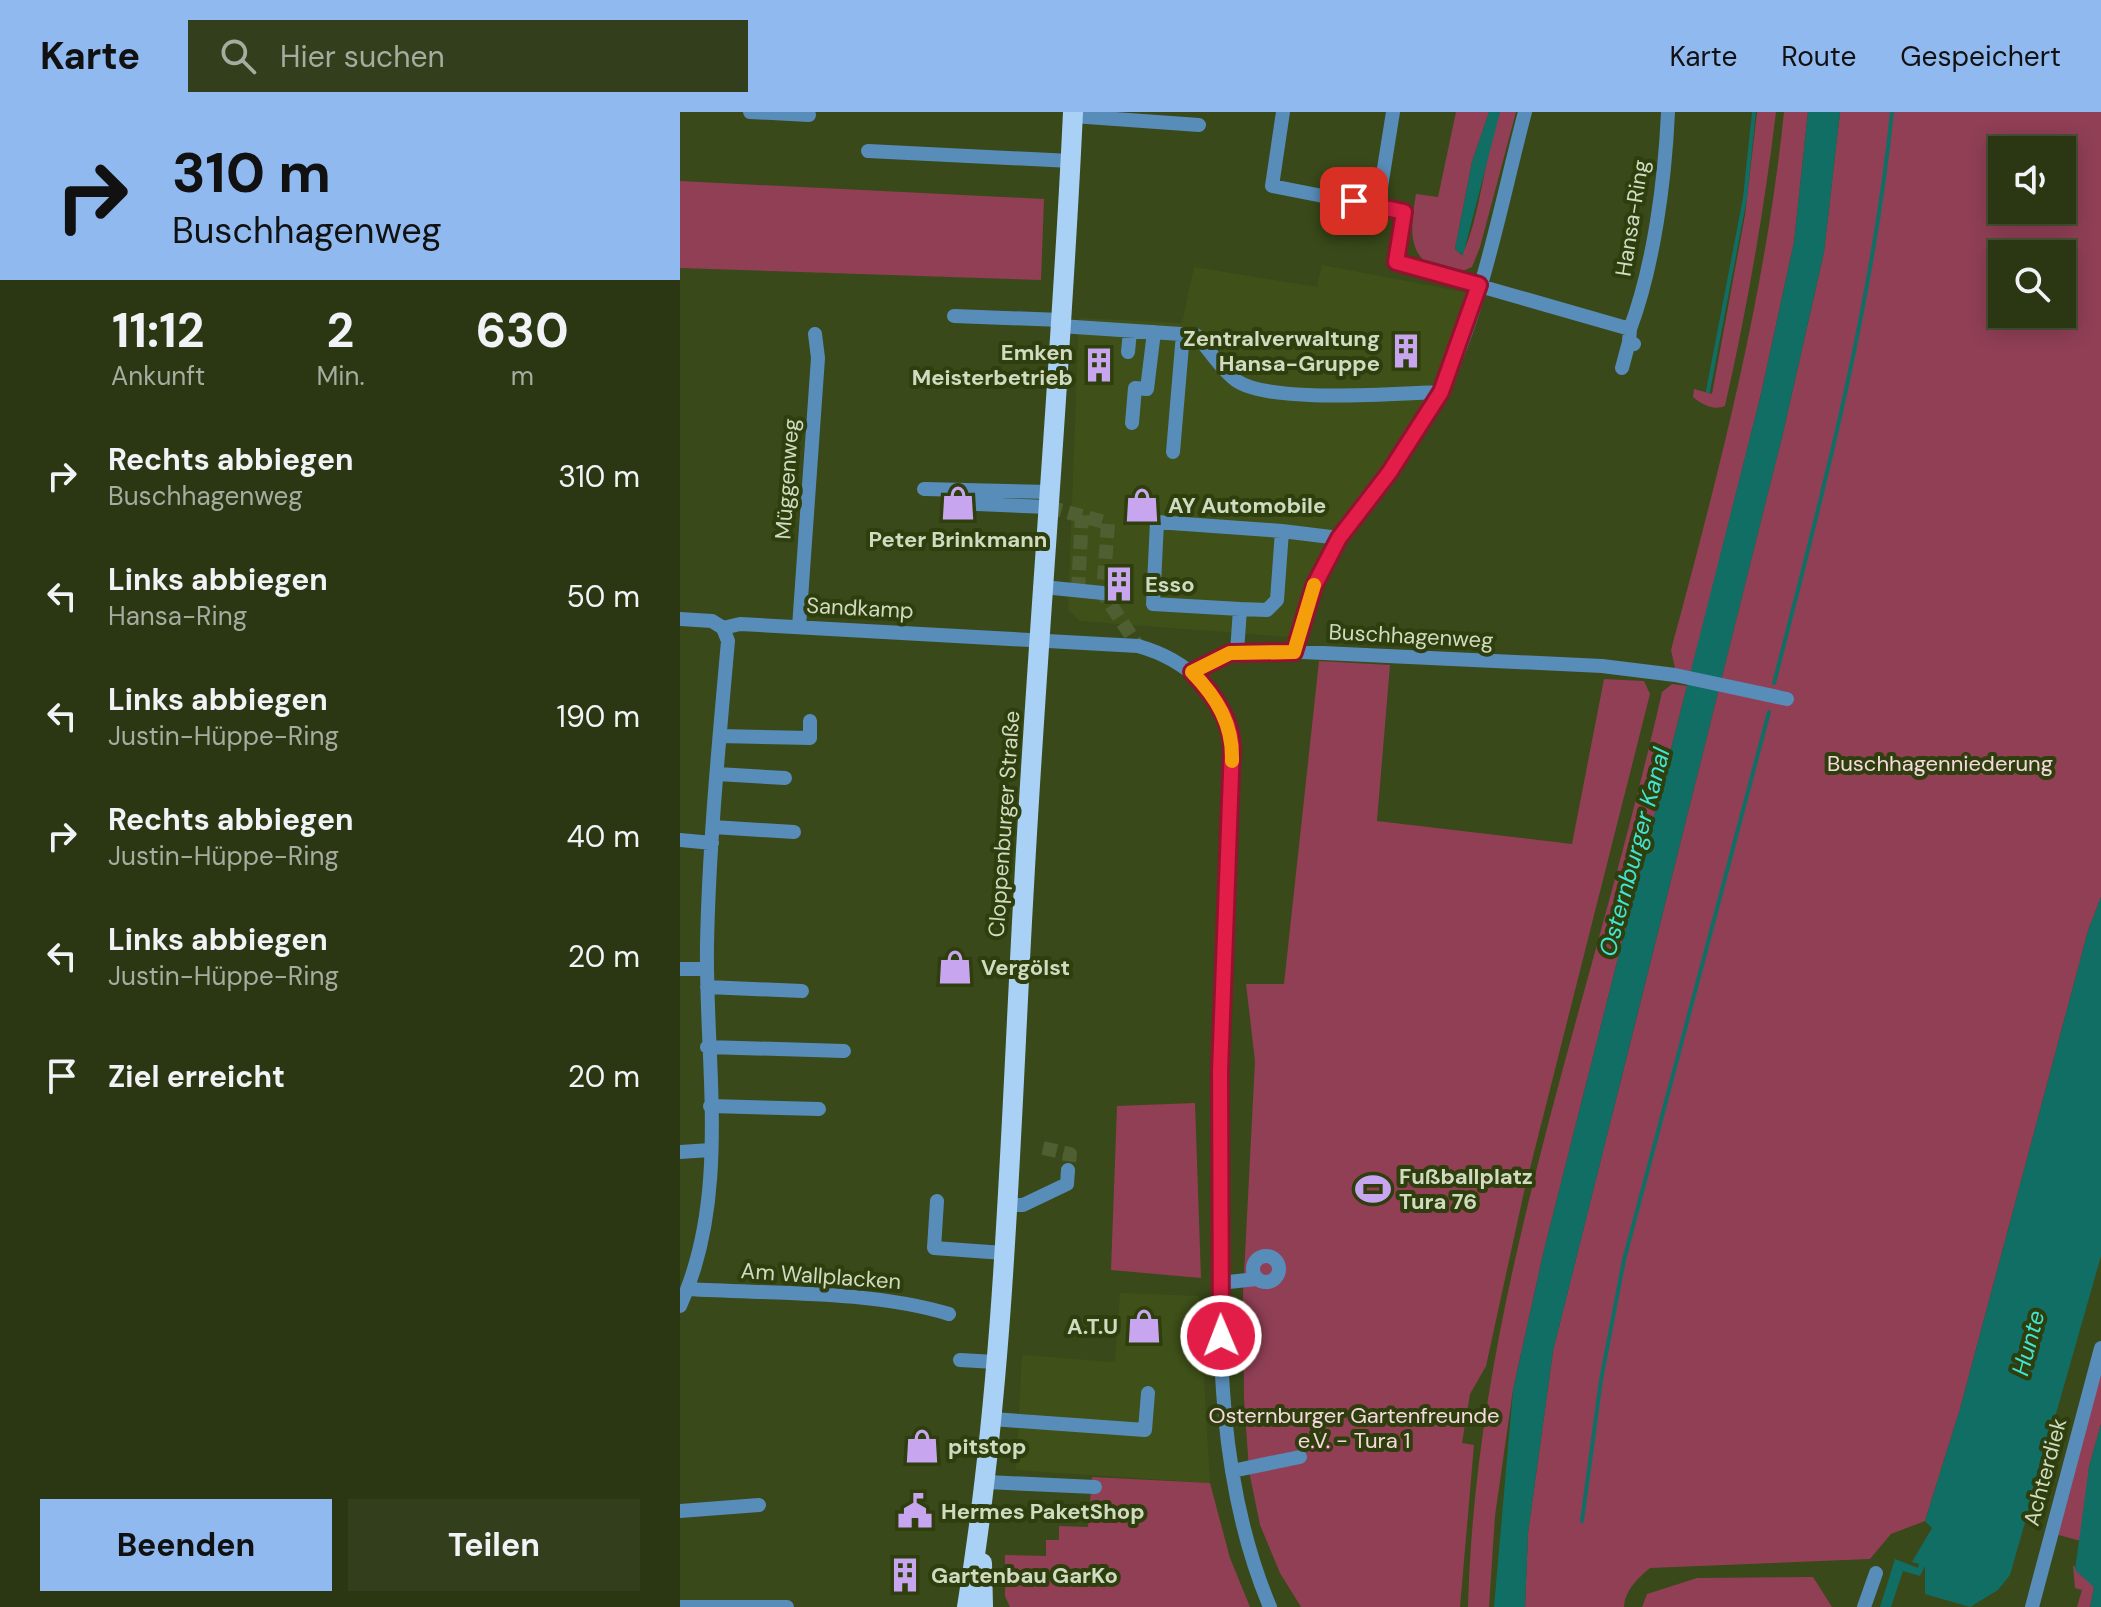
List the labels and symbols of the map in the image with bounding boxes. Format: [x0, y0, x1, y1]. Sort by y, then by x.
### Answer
street label: Hansa-Ring [1608, 158, 1656, 278]
pin [1320, 167, 1388, 235]
place label: Zentralverwaltung Hansa-Gruppe [1183, 324, 1380, 378]
building icon: Zentralverwaltung Hansa-Gruppe [1387, 332, 1425, 370]
place label: Emken Meisterbetrieb [912, 338, 1073, 392]
building icon: Emken Meisterbetrieb [1080, 346, 1118, 384]
street label: Müggenweg [768, 417, 806, 541]
shop icon: Peter Brinkmann [939, 484, 977, 522]
shop icon: AY Automobile [1123, 486, 1161, 524]
place label: AY Automobile [1168, 491, 1326, 520]
place label: Peter Brinkmann [869, 525, 1047, 554]
building icon: Esso [1100, 565, 1138, 603]
place label: Esso [1145, 570, 1195, 599]
street label: Sandkamp [806, 591, 914, 625]
street label: Buschhagenweg [1328, 617, 1494, 655]
street label: Cloppenburger Straße [982, 710, 1026, 938]
water label: Osternburger Kanal [1591, 744, 1677, 960]
park label: Buschhagenniederung [1827, 749, 2053, 778]
shop icon: Vergölst [936, 948, 974, 986]
place label: Vergölst [981, 953, 1070, 982]
place label: Fußballplatz Tura 76 [1399, 1162, 1533, 1216]
sports icon: Fußballplatz Tura 76 [1354, 1170, 1392, 1208]
street label: Am Wallplacken [740, 1256, 902, 1296]
position arrow [1179, 1294, 1263, 1378]
shop icon: A.T.U [1125, 1307, 1163, 1345]
water label: Hunte [2004, 1307, 2052, 1379]
place label: A.T.U [1067, 1312, 1118, 1341]
park label: Osternburger Gartenfreunde e.V. - Tura 1 [1208, 1401, 1500, 1455]
street label: Achterdiek [2017, 1415, 2073, 1529]
shop icon: pitstop [903, 1427, 941, 1465]
place label: pitstop [948, 1432, 1026, 1461]
public building icon: Hermes PaketShop [896, 1492, 934, 1530]
place label: Hermes PaketShop [941, 1497, 1145, 1526]
building icon: Gartenbau GarKo [886, 1556, 924, 1594]
place label: Gartenbau GarKo [931, 1561, 1118, 1590]

